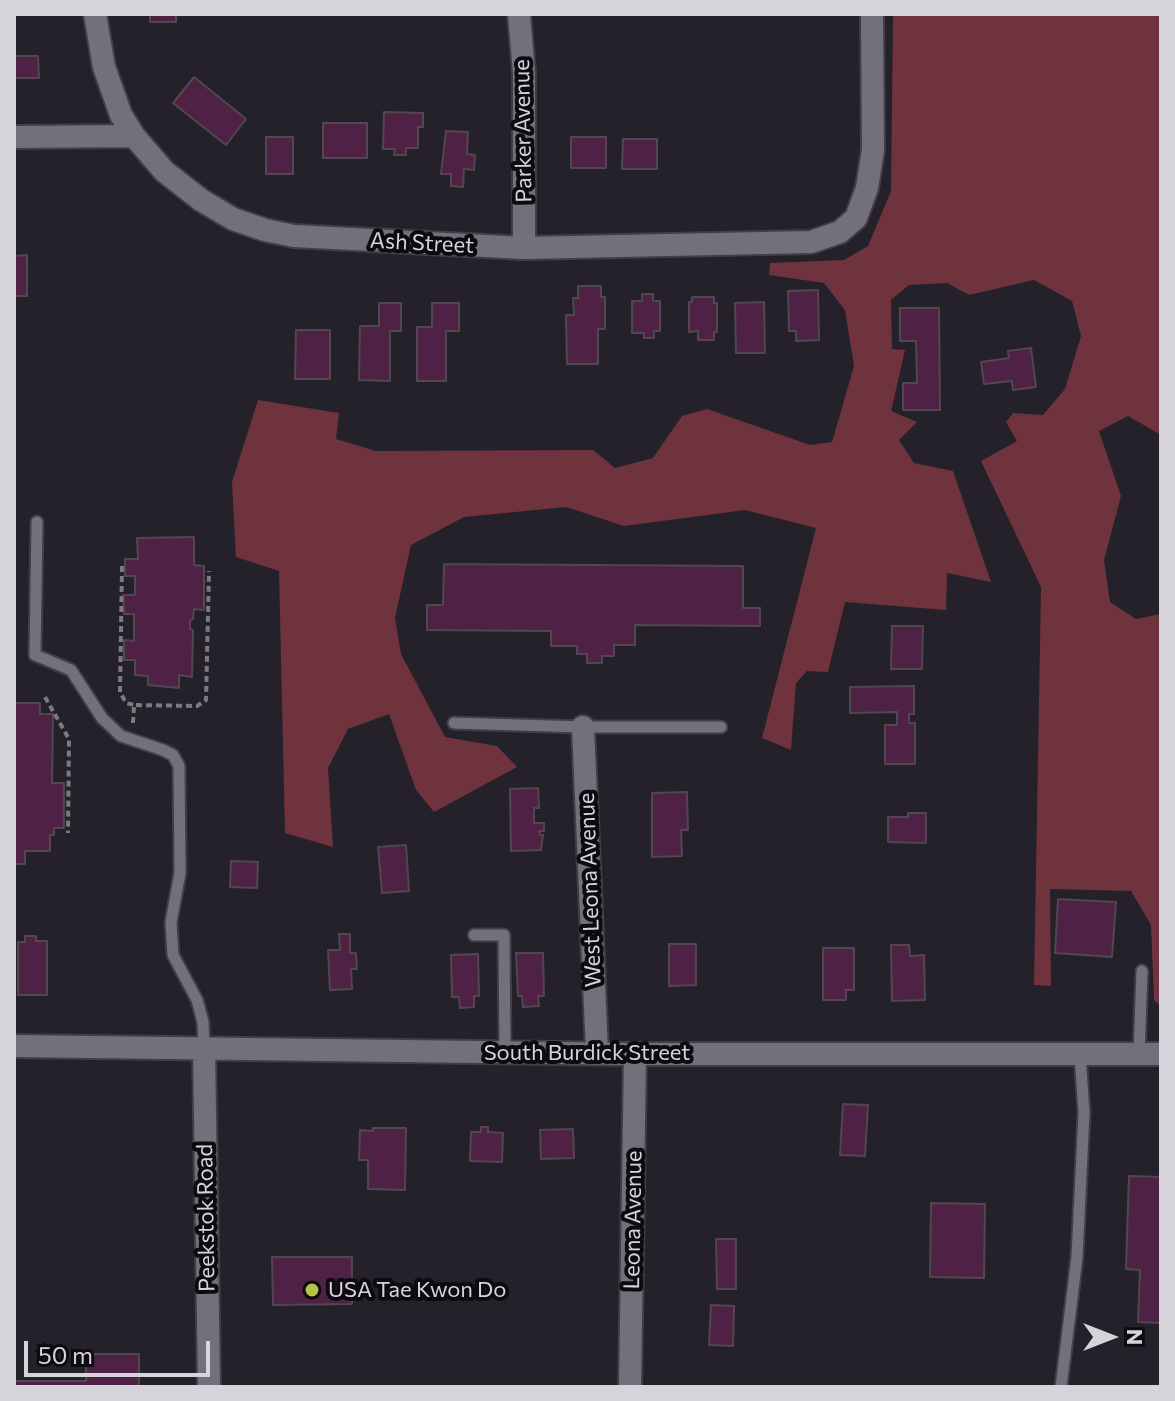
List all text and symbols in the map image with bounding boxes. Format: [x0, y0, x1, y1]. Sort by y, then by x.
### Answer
street label: Parker Avenue [509, 59, 537, 203]
street label: Ash Street [369, 227, 475, 259]
street label: West Leona Avenue [573, 792, 607, 988]
street label: South Burdick Street [484, 1040, 690, 1066]
street label: Peekstok Road [192, 1144, 220, 1292]
street label: Leona Avenue [619, 1150, 647, 1290]
place label: USA Tae Kwon Do [328, 1277, 506, 1303]
marker: USA Tae Kwon Do [303, 1281, 321, 1299]
north arrow [1071, 1297, 1151, 1377]
scale bar [28, 1325, 214, 1375]
text: N [1122, 1329, 1149, 1345]
text: 50 m [38, 1340, 93, 1369]

